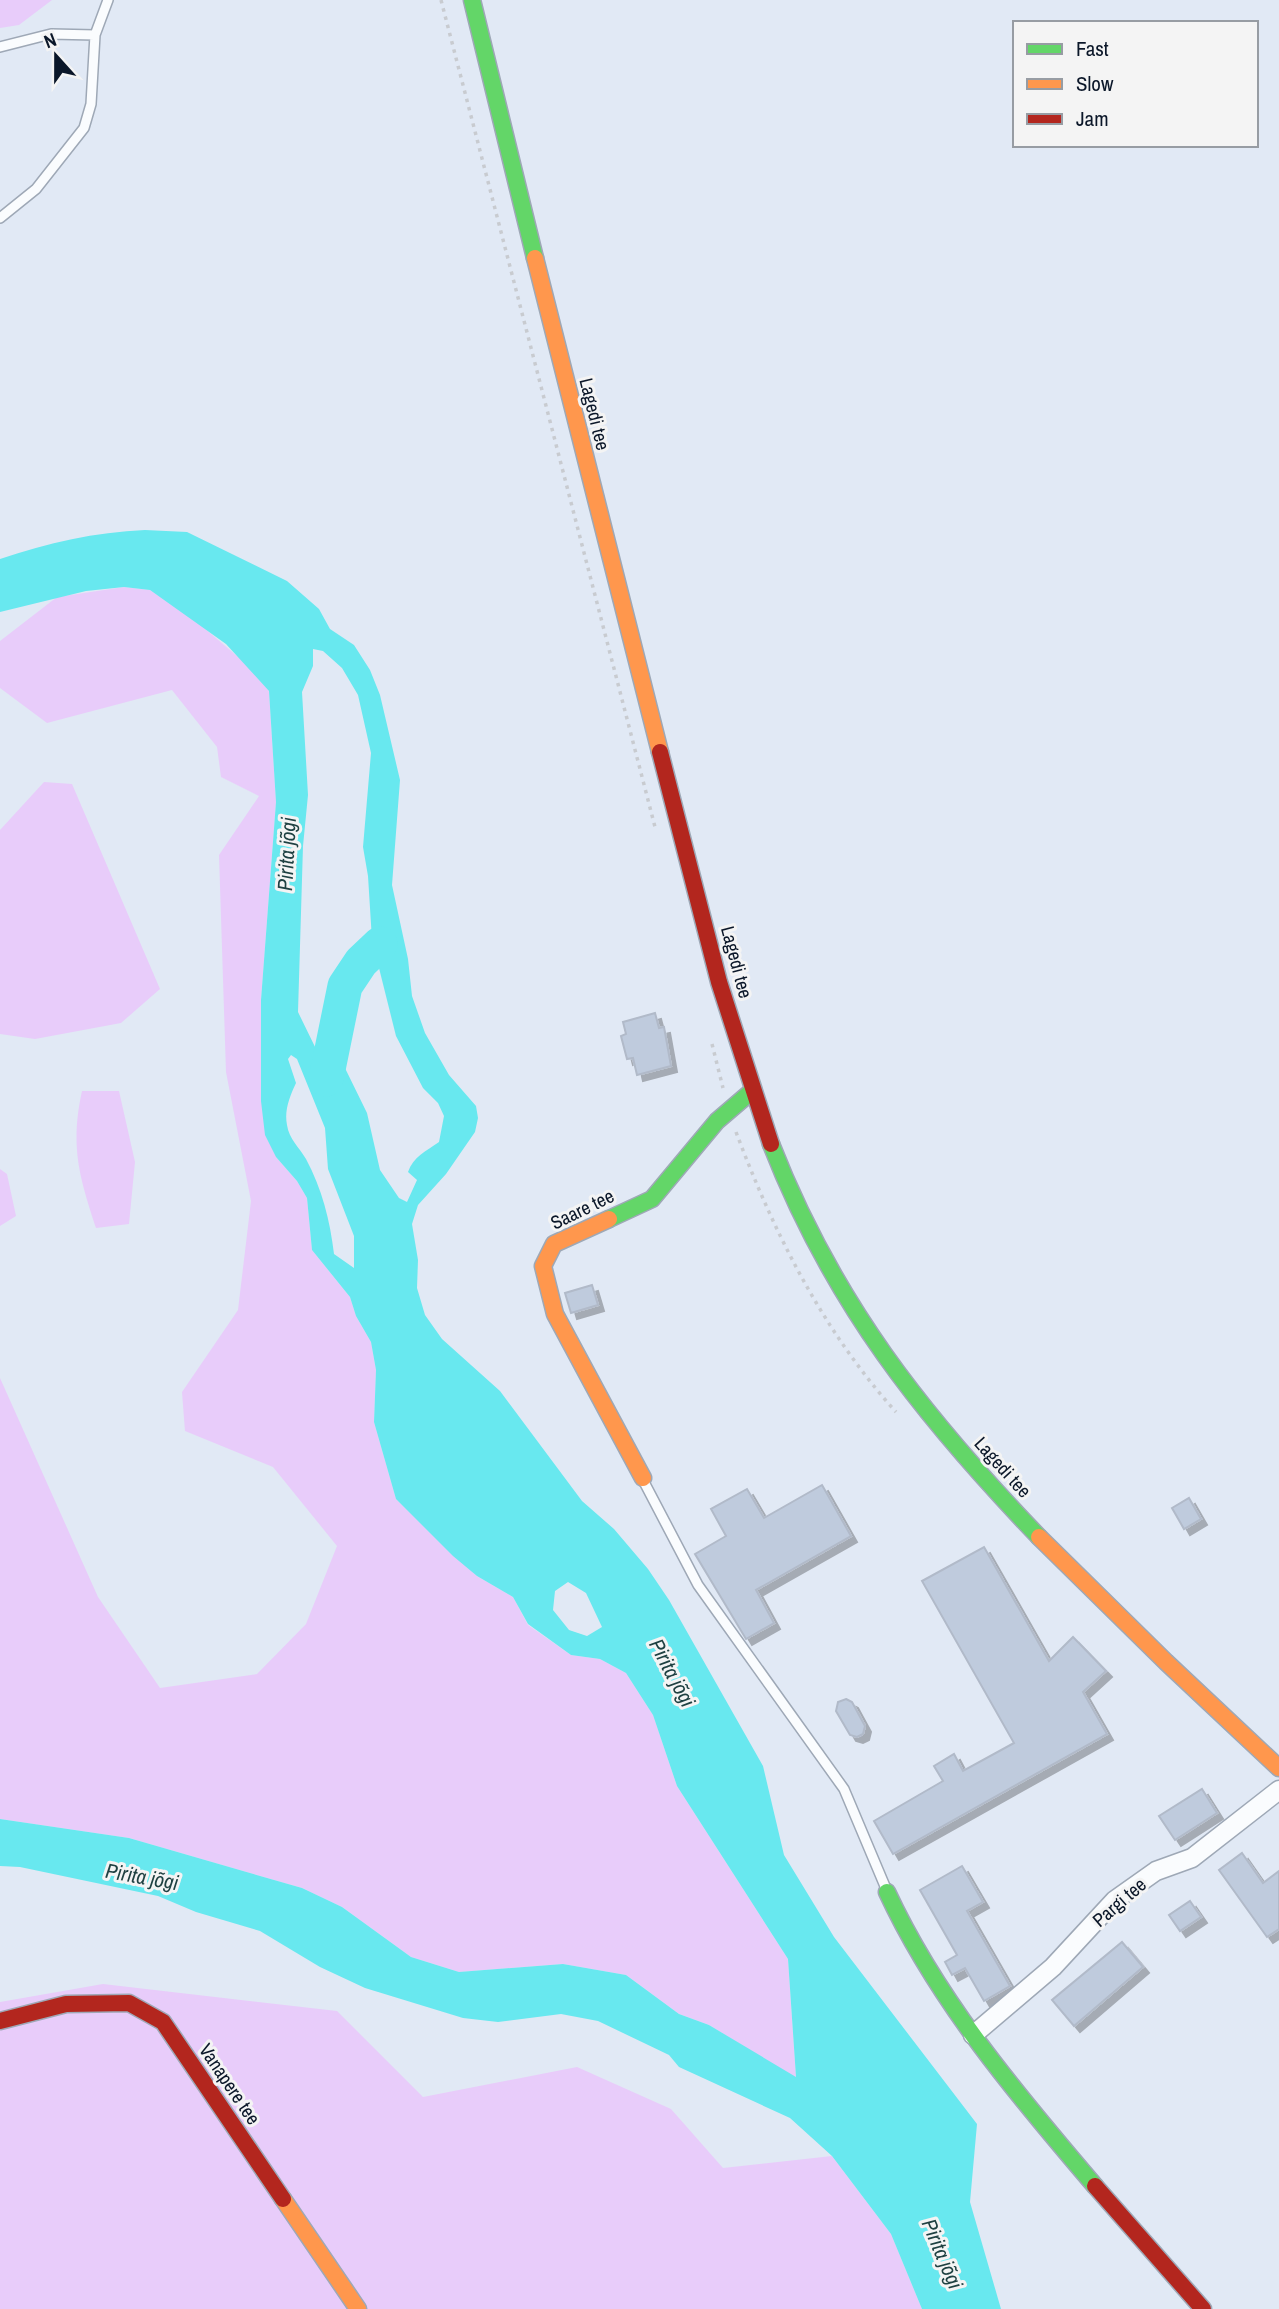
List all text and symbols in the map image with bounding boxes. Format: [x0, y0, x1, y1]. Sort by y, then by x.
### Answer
north arrow [21, 21, 91, 91]
legend [1013, 21, 1258, 147]
text: N [40, 26, 60, 54]
text: Fast [1076, 34, 1109, 63]
text: Slow [1076, 69, 1114, 98]
text: Jam [1076, 104, 1109, 133]
street label: Lagedi tee [573, 375, 617, 453]
water label: Pirita jõgi [270, 816, 303, 892]
street label: Lagedi tee [715, 923, 759, 1001]
street label: Saare tee [546, 1183, 618, 1235]
street label: Lagedi tee [969, 1431, 1037, 1503]
water label: Pirita jõgi [642, 1633, 703, 1712]
water label: Pirita jõgi [103, 1856, 181, 1897]
street label: Pargi tee [1087, 1871, 1151, 1933]
street label: Vanapere tee [193, 2038, 267, 2130]
water label: Pirita jõgi [915, 2214, 970, 2294]

